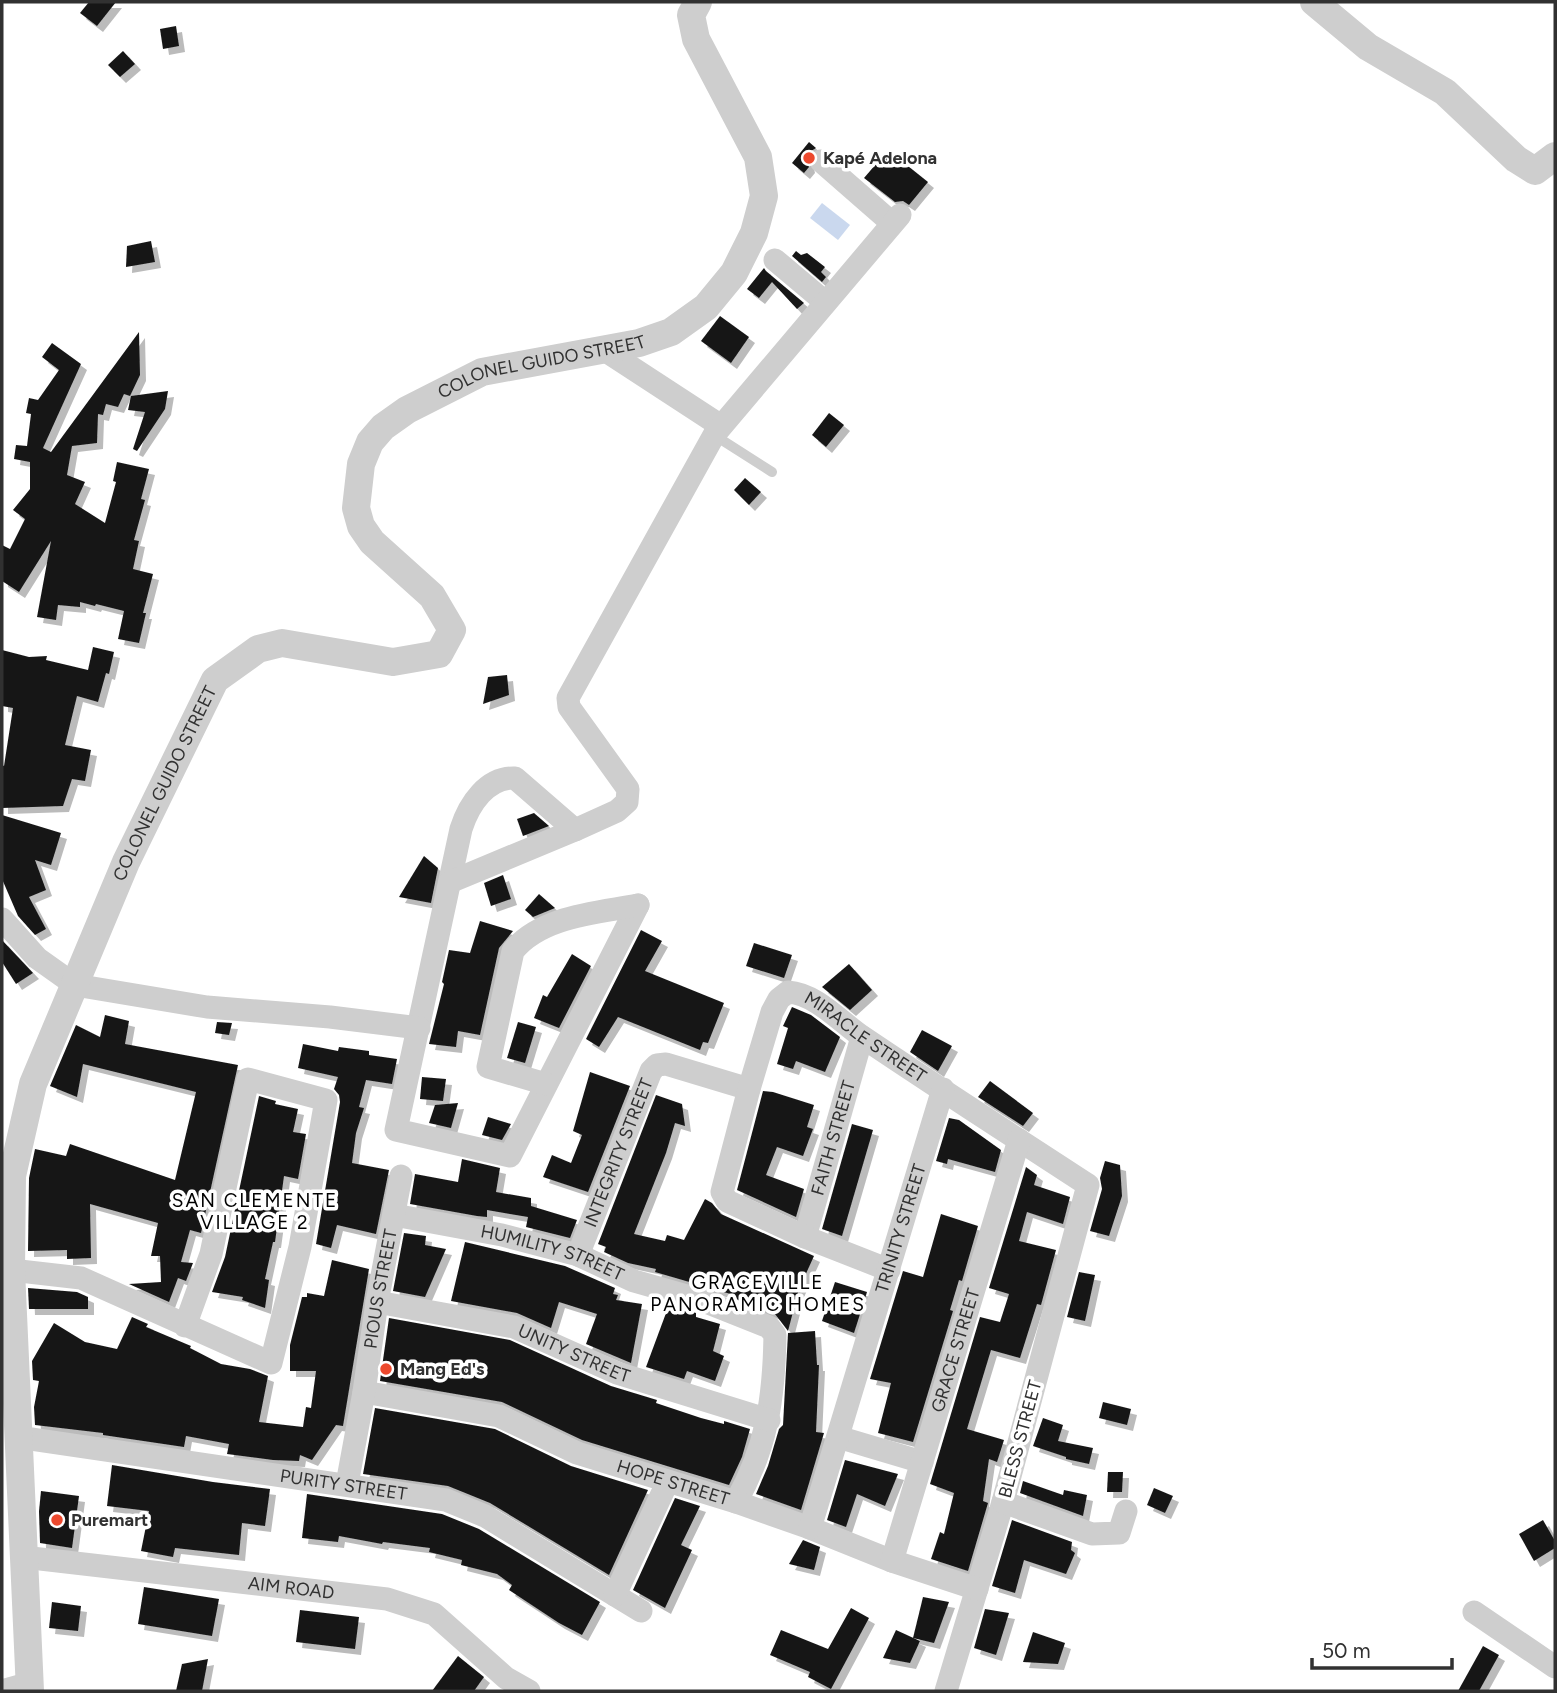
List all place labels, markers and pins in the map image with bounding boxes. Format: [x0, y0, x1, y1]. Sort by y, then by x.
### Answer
place label: Kapé Adelona [823, 147, 937, 169]
marker: Kapé Adelona [801, 150, 817, 166]
place label: Mang Ed's [400, 1358, 485, 1380]
marker: Mang Ed's [378, 1361, 394, 1377]
place label: Puremart [71, 1509, 148, 1531]
marker: Puremart [49, 1512, 65, 1528]

